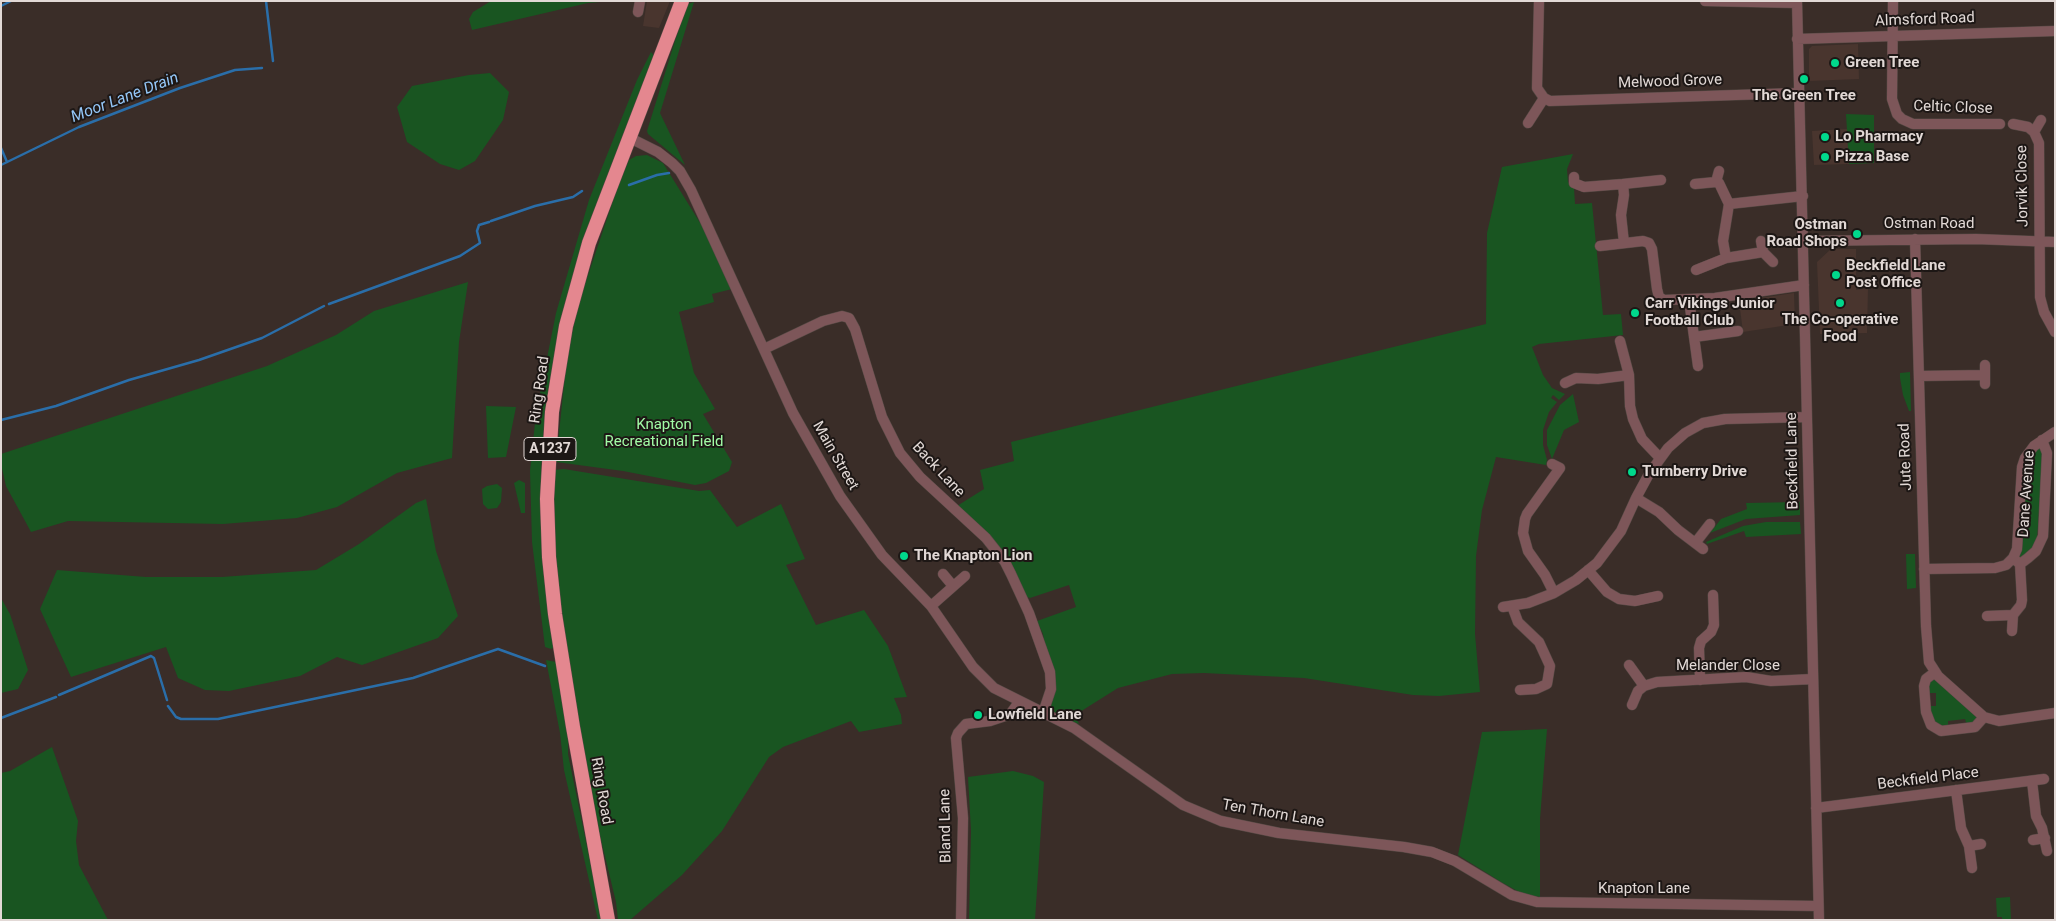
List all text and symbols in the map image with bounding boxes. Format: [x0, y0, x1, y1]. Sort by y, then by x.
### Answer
street label: Almsford Road [1875, 9, 1975, 31]
place label: Green Tree [1845, 54, 1919, 72]
marker: Green Tree [1829, 57, 1841, 69]
water label: Moor Lane Drain [68, 69, 182, 127]
street label: Melwood Grove [1618, 71, 1722, 93]
marker: The Green Tree [1798, 73, 1810, 85]
place label: The Green Tree [1752, 87, 1856, 105]
street label: Celtic Close [1913, 98, 1993, 118]
place label: Lo Pharmacy [1835, 128, 1923, 146]
marker: Lo Pharmacy [1819, 131, 1831, 143]
street label: Jorvik Close [2013, 145, 2033, 227]
place label: Pizza Base [1835, 148, 1909, 166]
marker: Pizza Base [1819, 151, 1831, 163]
street label: Ostman Road [1884, 215, 1974, 233]
place label: Ostman Road Shops [1766, 216, 1847, 251]
marker: Ostman Road Shops [1851, 228, 1863, 240]
place label: Beckfield Lane Post Office [1846, 257, 1946, 292]
marker: Beckfield Lane Post Office [1830, 269, 1842, 281]
place label: Carr Vikings Junior Football Club [1645, 295, 1775, 330]
marker: The Co-operative Food [1834, 297, 1846, 309]
marker: Carr Vikings Junior Football Club [1629, 307, 1641, 319]
place label: The Co-operative Food [1782, 311, 1898, 346]
street label: Ring Road [526, 355, 554, 425]
street label: Beckfield Lane [1783, 412, 1803, 510]
park label: Knapton Recreational Field [604, 416, 724, 451]
street label: Main Street [808, 418, 862, 494]
street label: Jute Road [1896, 423, 1916, 491]
road number: A1237 [524, 438, 576, 460]
street label: Back Lane [908, 439, 968, 501]
street label: Dane Avenue [2015, 450, 2039, 538]
place label: Turnberry Drive [1642, 463, 1747, 481]
marker: Turnberry Drive [1626, 466, 1638, 478]
place label: The Knapton Lion [914, 547, 1032, 565]
marker: The Knapton Lion [898, 550, 910, 562]
street label: Melander Close [1676, 657, 1780, 675]
place label: Lowfield Lane [988, 706, 1082, 724]
marker: Lowfield Lane [972, 709, 984, 721]
street label: Ring Road [586, 756, 616, 826]
street label: Beckfield Place [1876, 764, 1980, 794]
street label: Bland Lane [936, 789, 956, 863]
street label: Ten Thorn Lane [1220, 796, 1326, 832]
street label: Knapton Lane [1598, 880, 1690, 898]

